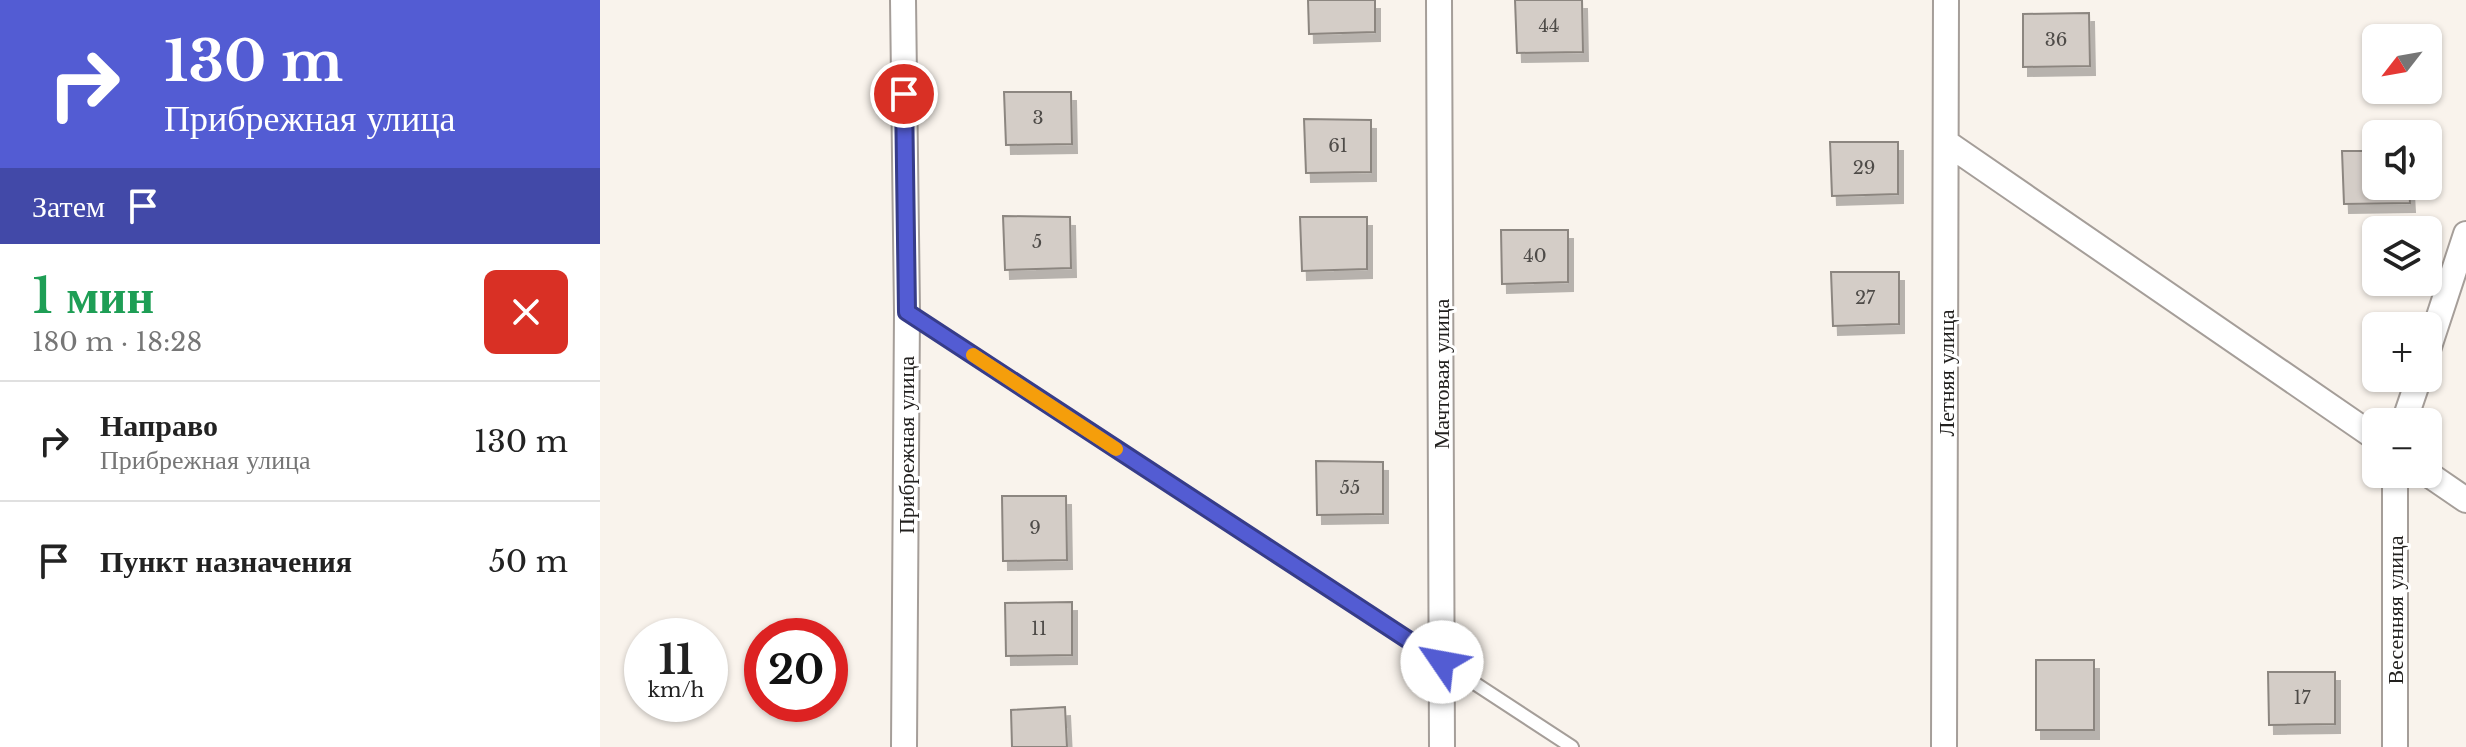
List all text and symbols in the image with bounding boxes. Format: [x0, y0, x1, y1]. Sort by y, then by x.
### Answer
house number: 44 [1538, 15, 1560, 37]
north arrow [2362, 24, 2442, 104]
map controls [2362, 24, 2442, 488]
text: 130 m [164, 27, 343, 96]
house number: 36 [2045, 29, 2067, 51]
icon: right [32, 32, 136, 136]
pin [870, 60, 938, 128]
icon: arrive [882, 72, 926, 116]
text: Прибрежная улица [164, 96, 455, 141]
house number: 3 [1032, 107, 1044, 129]
button: sound [2362, 120, 2442, 200]
house number: 61 [1328, 135, 1348, 157]
house number: 29 [1853, 157, 1875, 179]
icon: arrive [121, 184, 165, 228]
text: Затем [32, 188, 105, 225]
button: layers [2362, 216, 2442, 296]
house number: 5 [1032, 231, 1042, 253]
house number: 40 [1523, 245, 1547, 267]
text: 1 мин [32, 266, 154, 326]
button: close [484, 270, 568, 354]
house number: 27 [1855, 287, 1876, 309]
street label: Мачтовая улица [1428, 299, 1455, 449]
street label: Летняя улица [1933, 309, 1960, 436]
button: + [2362, 312, 2442, 392]
text: 180 m · 18:28 [32, 326, 202, 358]
street label: Прибрежная улица [893, 356, 920, 534]
text: Направо [100, 407, 218, 444]
button: − [2362, 408, 2442, 488]
icon: right [32, 419, 76, 463]
text: 130 m [474, 423, 568, 460]
text: Прибрежная улица [100, 444, 311, 476]
house number: 55 [1340, 477, 1360, 499]
house number: 9 [1029, 517, 1041, 539]
street label: Весенняя улица [2382, 535, 2409, 685]
icon: arrive [32, 539, 76, 583]
text: Пункт назначения [100, 543, 352, 580]
text: 50 m [489, 543, 568, 580]
speed limit sign: 20 [744, 618, 848, 722]
house number: 11 [1031, 618, 1047, 640]
position arrow [1400, 620, 1484, 704]
text: 11 [659, 635, 693, 685]
text: km/h [648, 678, 704, 702]
house number: 17 [2293, 687, 2311, 709]

